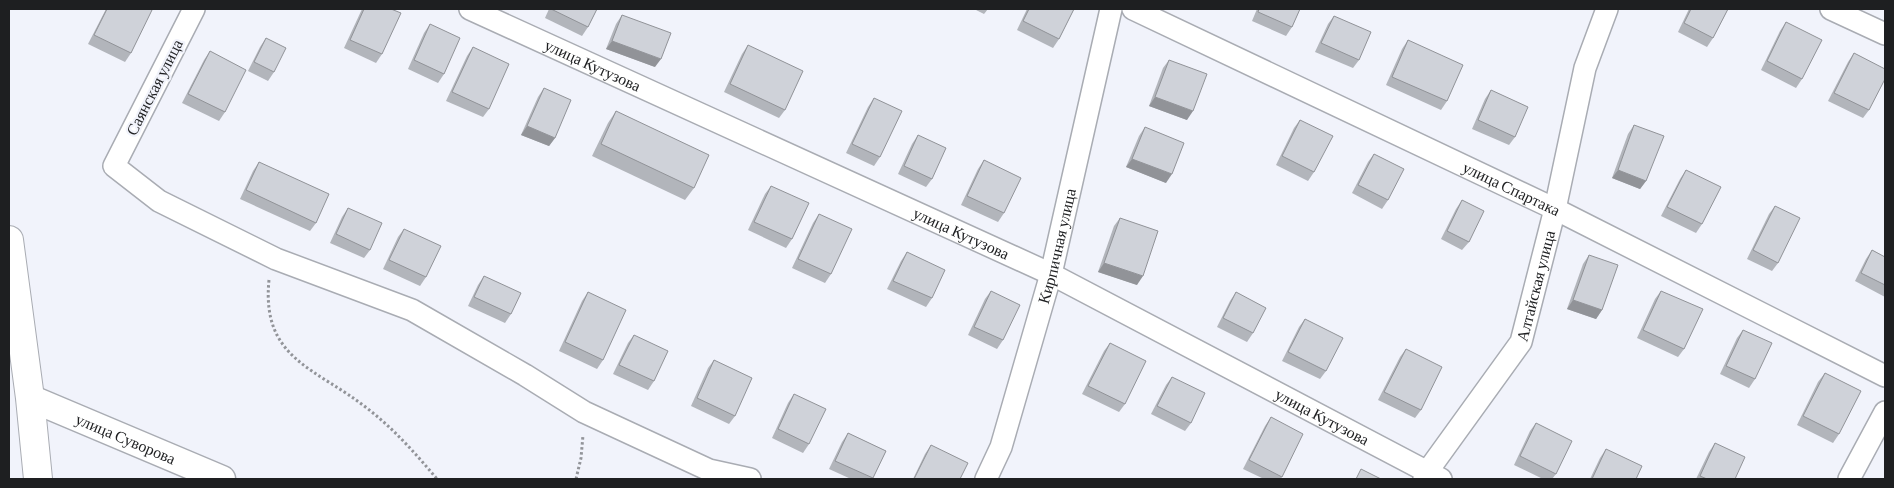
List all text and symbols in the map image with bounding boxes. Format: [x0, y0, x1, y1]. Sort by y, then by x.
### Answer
street label: Саянская улица [123, 36, 187, 138]
street label: улица Кутузова [542, 36, 643, 95]
street label: улица Спартака [1460, 159, 1563, 219]
street label: Кирпичная улица [1035, 187, 1079, 306]
street label: улица Кутузова [910, 204, 1012, 263]
street label: Алтайская улица [1513, 229, 1558, 343]
street label: улица Кутузова [1272, 385, 1372, 449]
street label: улица Суворова [73, 410, 178, 467]

